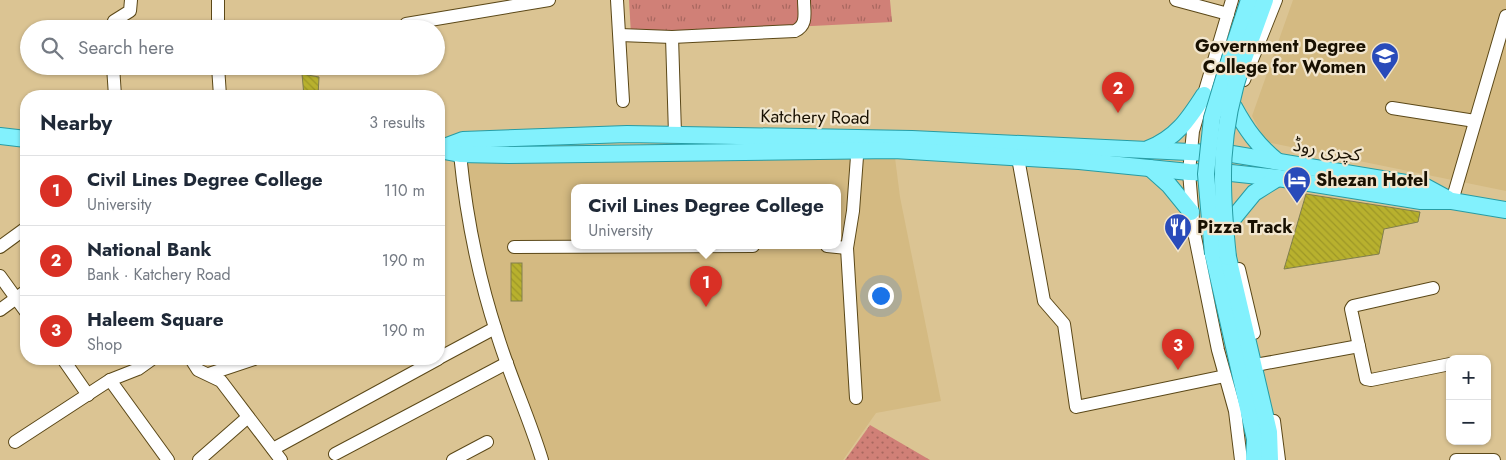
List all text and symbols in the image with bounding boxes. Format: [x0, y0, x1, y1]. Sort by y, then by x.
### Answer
search box [20, 20, 445, 75]
place label: Government Degree College for Women [1195, 33, 1366, 80]
icon: search [38, 34, 66, 62]
text: Search here [78, 34, 174, 61]
school or university icon: Government Degree College for Women [1370, 41, 1400, 80]
pin: 2 [1102, 72, 1134, 113]
street label: Katchery Road [760, 103, 870, 131]
text: Nearby [40, 108, 112, 138]
text: 3 results [369, 111, 425, 134]
street label: کچری روڈ [1291, 132, 1363, 168]
hotel icon: Shezan Hotel [1282, 165, 1312, 204]
text: Civil Lines Degree College [87, 166, 323, 193]
place label: Shezan Hotel [1316, 167, 1428, 193]
text: 1 [52, 179, 60, 202]
text: 110 m [384, 179, 425, 202]
popup [571, 184, 841, 249]
text: Civil Lines Degree College [588, 192, 824, 219]
text: University [87, 193, 152, 216]
restaurant icon: Pizza Track [1163, 212, 1193, 251]
place label: Pizza Track [1197, 214, 1293, 240]
text: University [588, 219, 653, 242]
text: National Bank [87, 236, 212, 263]
text: 2 [51, 249, 61, 272]
text: 190 m [382, 249, 425, 272]
text: Bank · Katchery Road [87, 263, 231, 286]
pin: 1 [690, 266, 722, 307]
your location [868, 283, 894, 309]
text: Haleem Square [87, 306, 224, 333]
text: 3 [51, 319, 61, 342]
text: 190 m [382, 319, 425, 342]
pin: 3 [1162, 329, 1194, 370]
text: Shop [87, 333, 122, 356]
map controls [1446, 355, 1491, 445]
button: + [1446, 355, 1491, 400]
button: − [1446, 400, 1491, 445]

